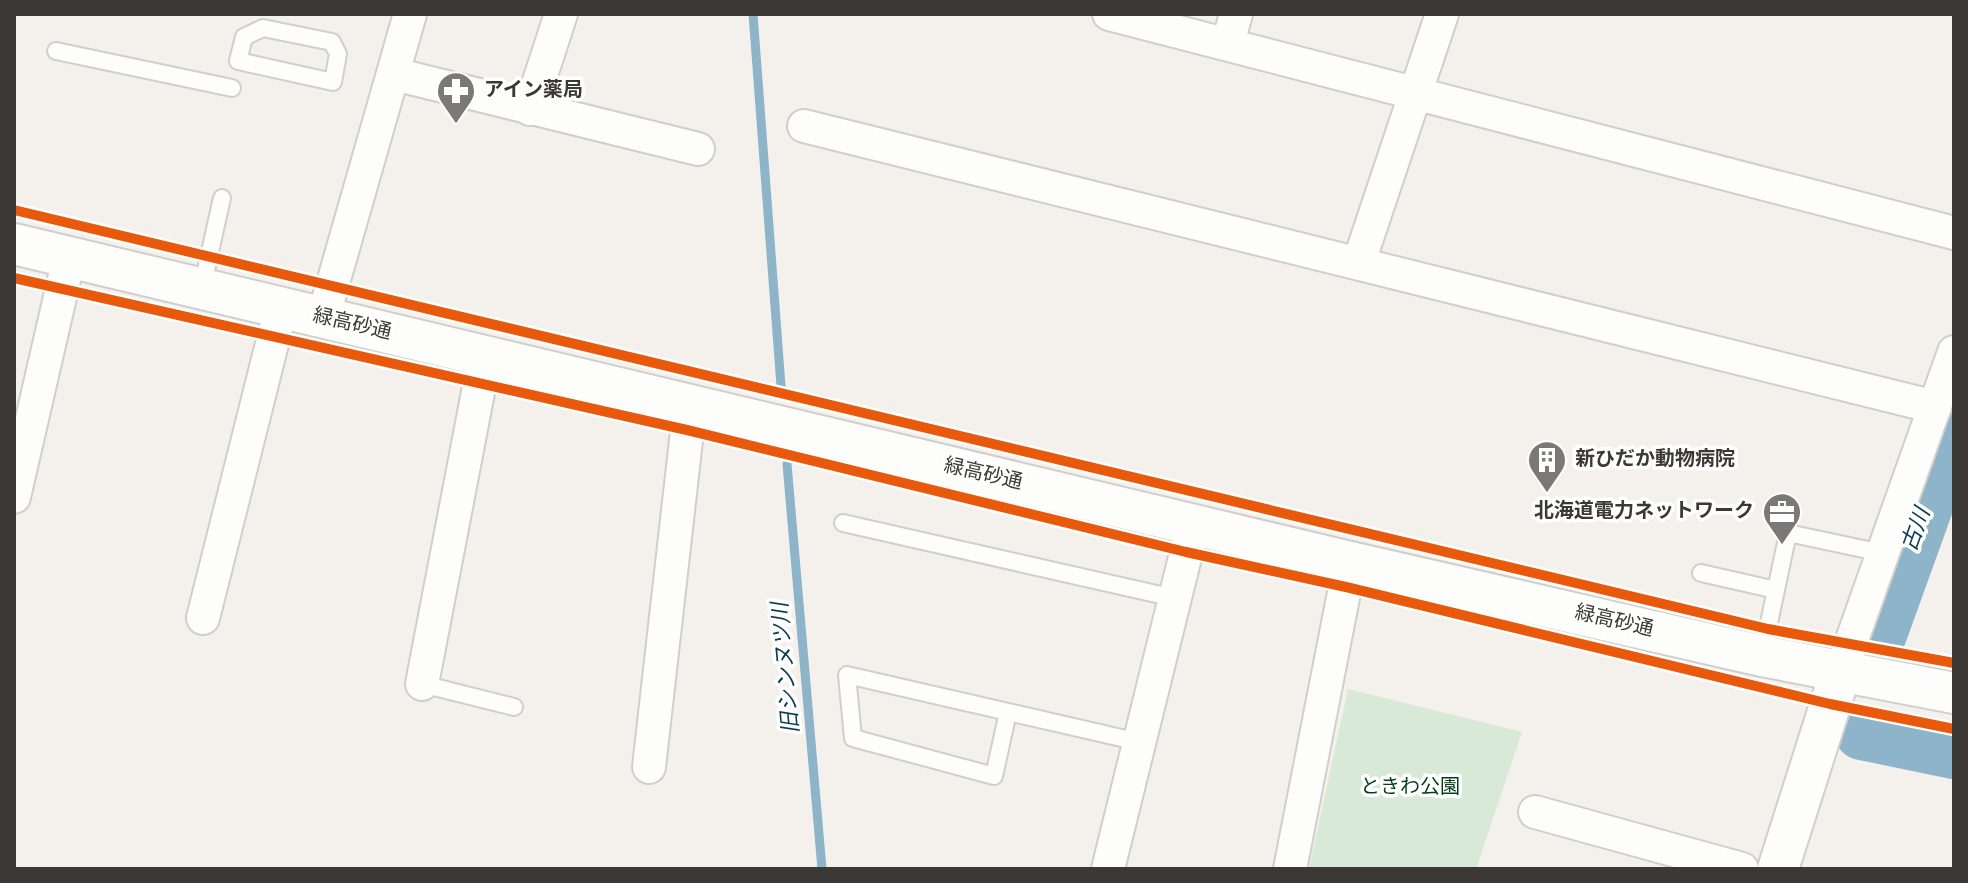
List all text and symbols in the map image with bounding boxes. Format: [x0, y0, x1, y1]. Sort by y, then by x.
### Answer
pharmacy icon: アイン薬局 [435, 70, 477, 125]
place label: アイン薬局 [484, 78, 583, 104]
street label: 緑高砂通 [310, 303, 394, 347]
building icon: 新ひだか動物病院 [1526, 439, 1568, 494]
place label: 新ひだか動物病院 [1575, 447, 1735, 473]
street label: 緑高砂通 [941, 453, 1025, 497]
office icon: 北海道電力ネットワーク [1761, 491, 1803, 546]
place label: 北海道電力ネットワーク [1534, 499, 1754, 525]
water label: 古川 [1897, 503, 1938, 555]
water label: 旧シンヌツ川 [768, 599, 806, 735]
street label: 緑高砂通 [1572, 600, 1656, 644]
park label: ときわ公園 [1360, 775, 1460, 801]

